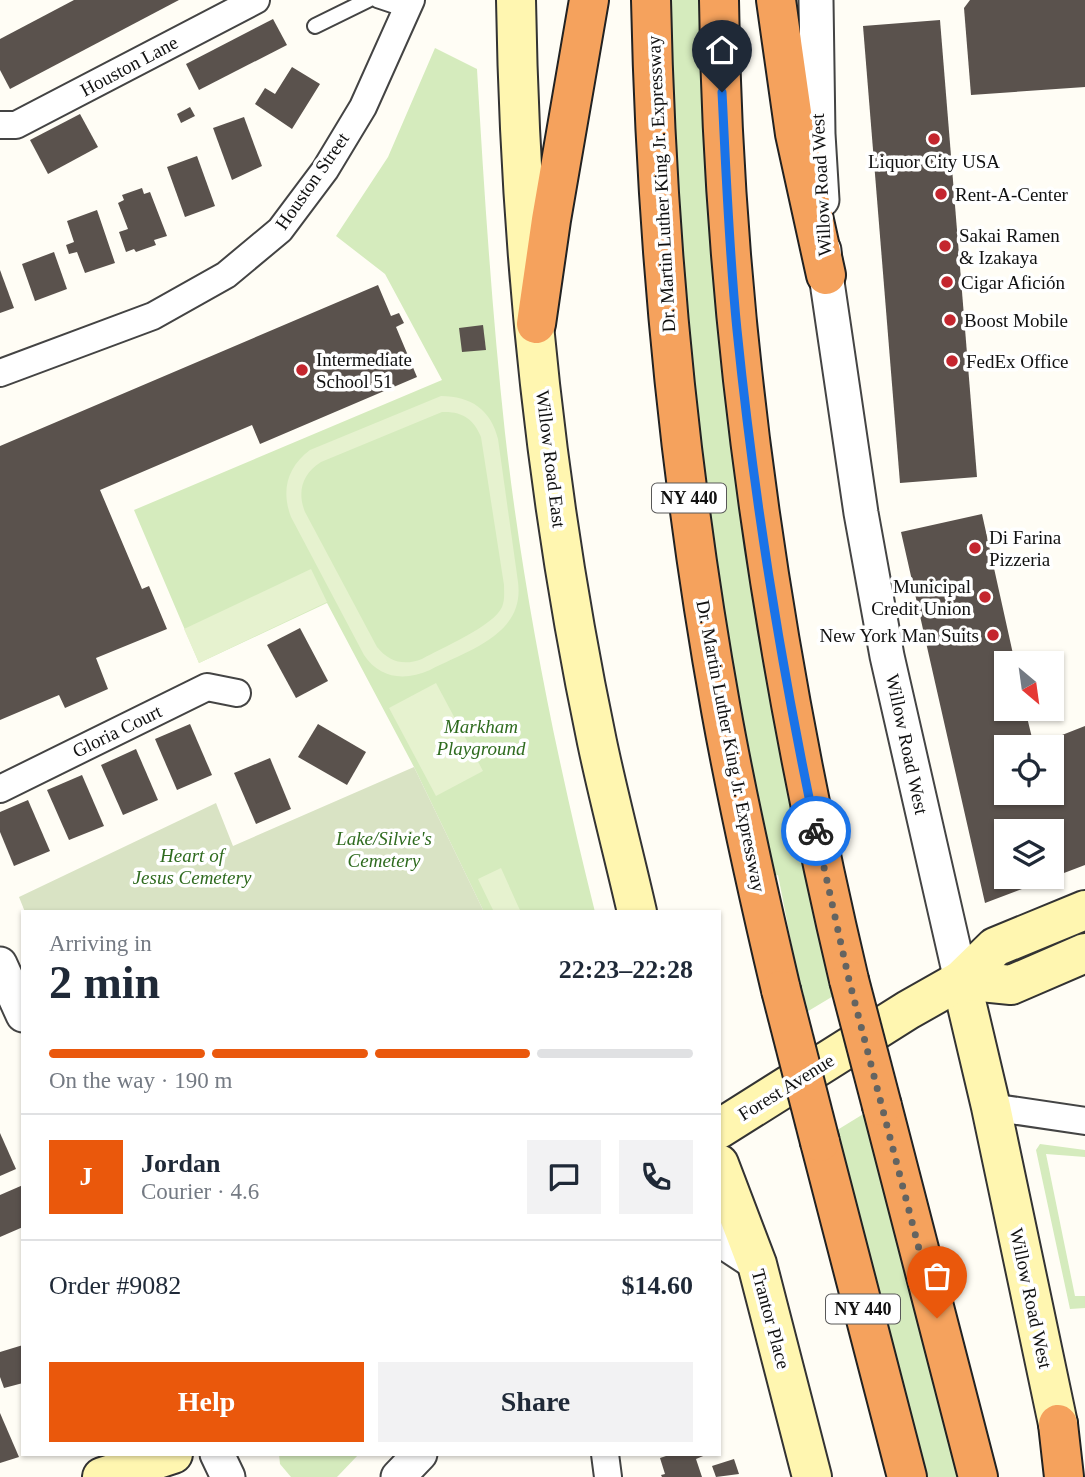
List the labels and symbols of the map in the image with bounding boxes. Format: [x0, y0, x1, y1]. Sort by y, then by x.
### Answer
pin [692, 20, 752, 92]
street label: Houston Lane [77, 32, 181, 100]
street label: Dr. Martin Luther King Jr. Expressway [643, 35, 679, 333]
street label: Willow Road West [807, 112, 835, 257]
street label: Houston Street [271, 128, 354, 233]
marker: Liquor City USA [926, 131, 942, 147]
place label: Liquor City USA [868, 151, 1000, 172]
place label: Rent-A-Center [955, 184, 1069, 205]
marker: Rent-A-Center [933, 186, 949, 202]
place label: Sakai Ramen & Izakaya [959, 225, 1060, 268]
marker: Sakai Ramen & Izakaya [937, 238, 953, 254]
place label: Cigar Afición [961, 272, 1065, 293]
marker: Cigar Afición [939, 274, 955, 290]
place label: Boost Mobile [964, 310, 1068, 331]
marker: Boost Mobile [942, 312, 958, 328]
place label: Intermediate School 51 [316, 349, 412, 392]
place label: FedEx Office [966, 351, 1069, 372]
marker: FedEx Office [944, 353, 960, 369]
marker: Intermediate School 51 [294, 362, 310, 378]
street label: Willow Road East [532, 389, 570, 530]
road number: NY 440 [652, 484, 726, 512]
place label: Di Farina Pizzeria [989, 527, 1062, 570]
marker: Di Farina Pizzeria [967, 540, 983, 556]
place label: Municipal Credit Union [871, 576, 971, 619]
marker: Municipal Credit Union [977, 589, 993, 605]
street label: Dr. Martin Luther King Jr. Expressway [692, 598, 770, 894]
place label: New York Man Suits [820, 625, 979, 646]
marker: New York Man Suits [985, 627, 1001, 643]
north arrow [994, 651, 1064, 721]
street label: Willow Road West [882, 672, 932, 817]
street label: Gloria Court [69, 700, 166, 762]
park label: Markham Playground [435, 716, 526, 759]
courier [781, 796, 851, 866]
park label: Lake/Silvie's Cemetery [335, 828, 432, 871]
park label: Heart of Jesus Cemetery [133, 845, 252, 888]
street label: Forest Avenue [734, 1049, 838, 1125]
street label: Willow Road West [1006, 1226, 1056, 1371]
pin [907, 1246, 967, 1318]
street label: Trantor Place [748, 1267, 794, 1371]
road number: NY 440 [826, 1294, 900, 1324]

